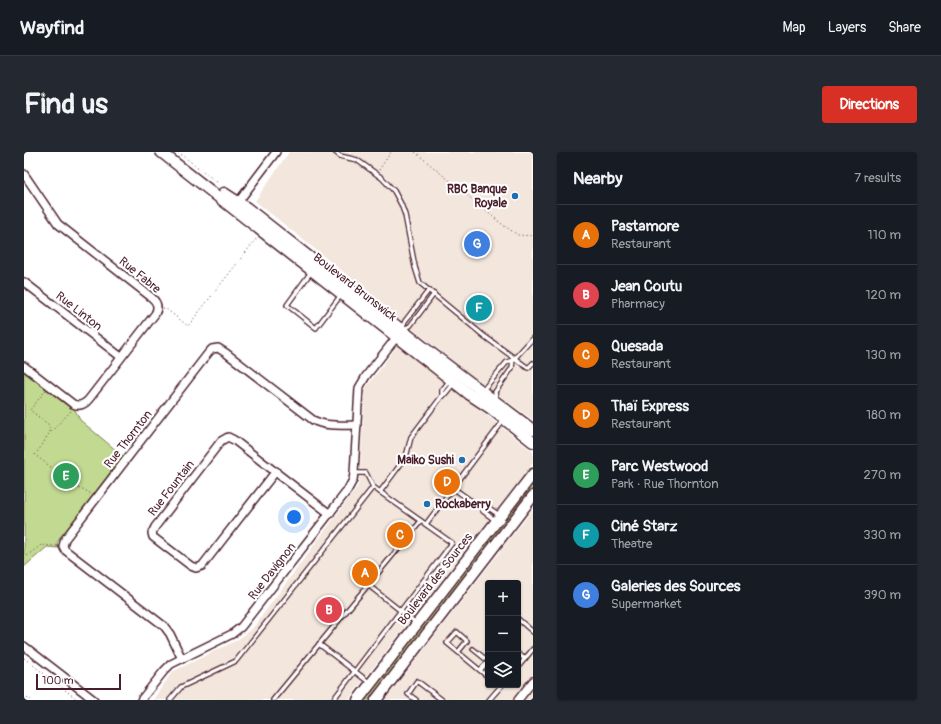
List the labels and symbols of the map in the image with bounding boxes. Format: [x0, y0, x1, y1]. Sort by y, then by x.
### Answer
place label: RBC Banque Royale [447, 182, 508, 211]
marker: RBC Banque Royale [510, 191, 520, 201]
pin: G [464, 229, 490, 259]
street label: Boulevard Brunswick [310, 250, 399, 325]
street label: Rue Fabre [116, 254, 164, 297]
street label: Rue Linton [52, 289, 105, 334]
pin: F [466, 293, 492, 323]
street label: Rue Thornton [101, 407, 156, 471]
place label: Maiko Sushi [397, 453, 454, 468]
marker: Maiko Sushi [457, 455, 467, 465]
street label: Rue Fountain [145, 457, 198, 519]
pin: E [53, 461, 79, 491]
pin: D [434, 467, 460, 497]
place label: Rockaberry [435, 497, 491, 512]
marker: Rockaberry [422, 499, 432, 509]
your location [284, 507, 304, 527]
pin: C [387, 520, 413, 550]
street label: Boulevard des Sources [395, 530, 476, 628]
street label: Rue Davignon [245, 540, 299, 603]
pin: A [352, 558, 378, 588]
pin: B [316, 595, 342, 625]
scale bar [36, 672, 121, 691]

